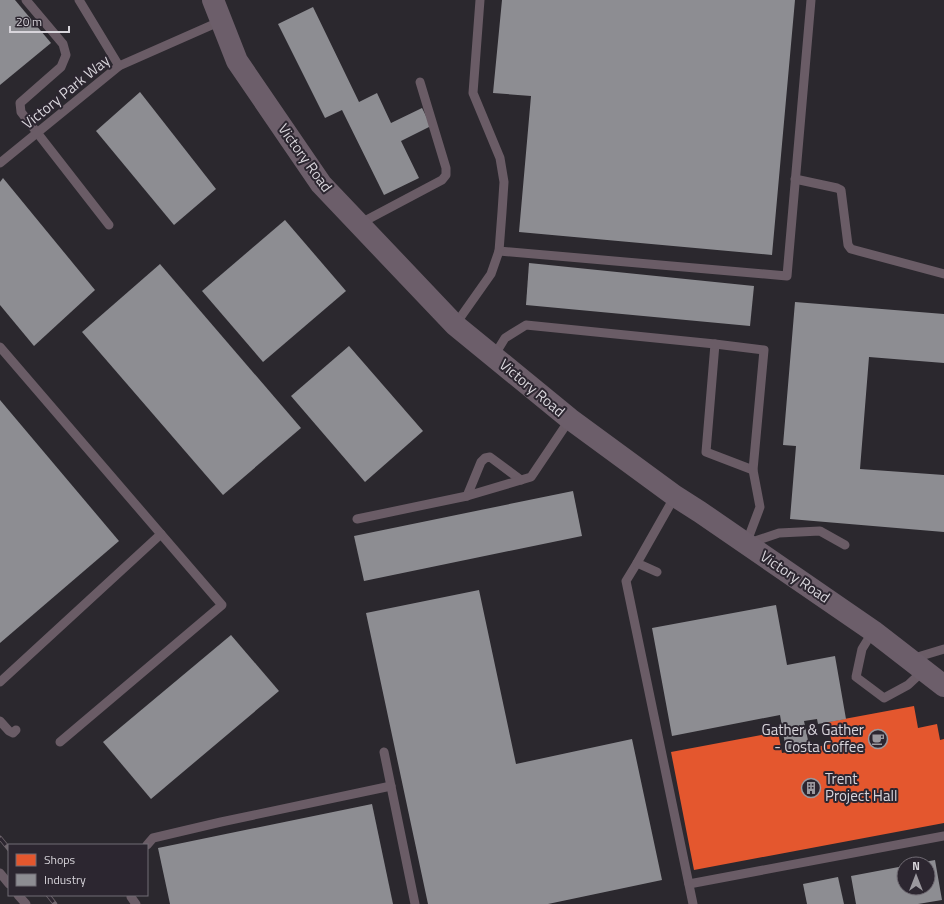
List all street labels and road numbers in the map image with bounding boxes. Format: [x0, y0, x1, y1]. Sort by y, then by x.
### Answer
street label: Victory Park Way [17, 49, 115, 134]
street label: Victory Road [273, 119, 338, 197]
street label: Victory Road [494, 353, 570, 422]
street label: Victory Road [756, 545, 835, 608]

